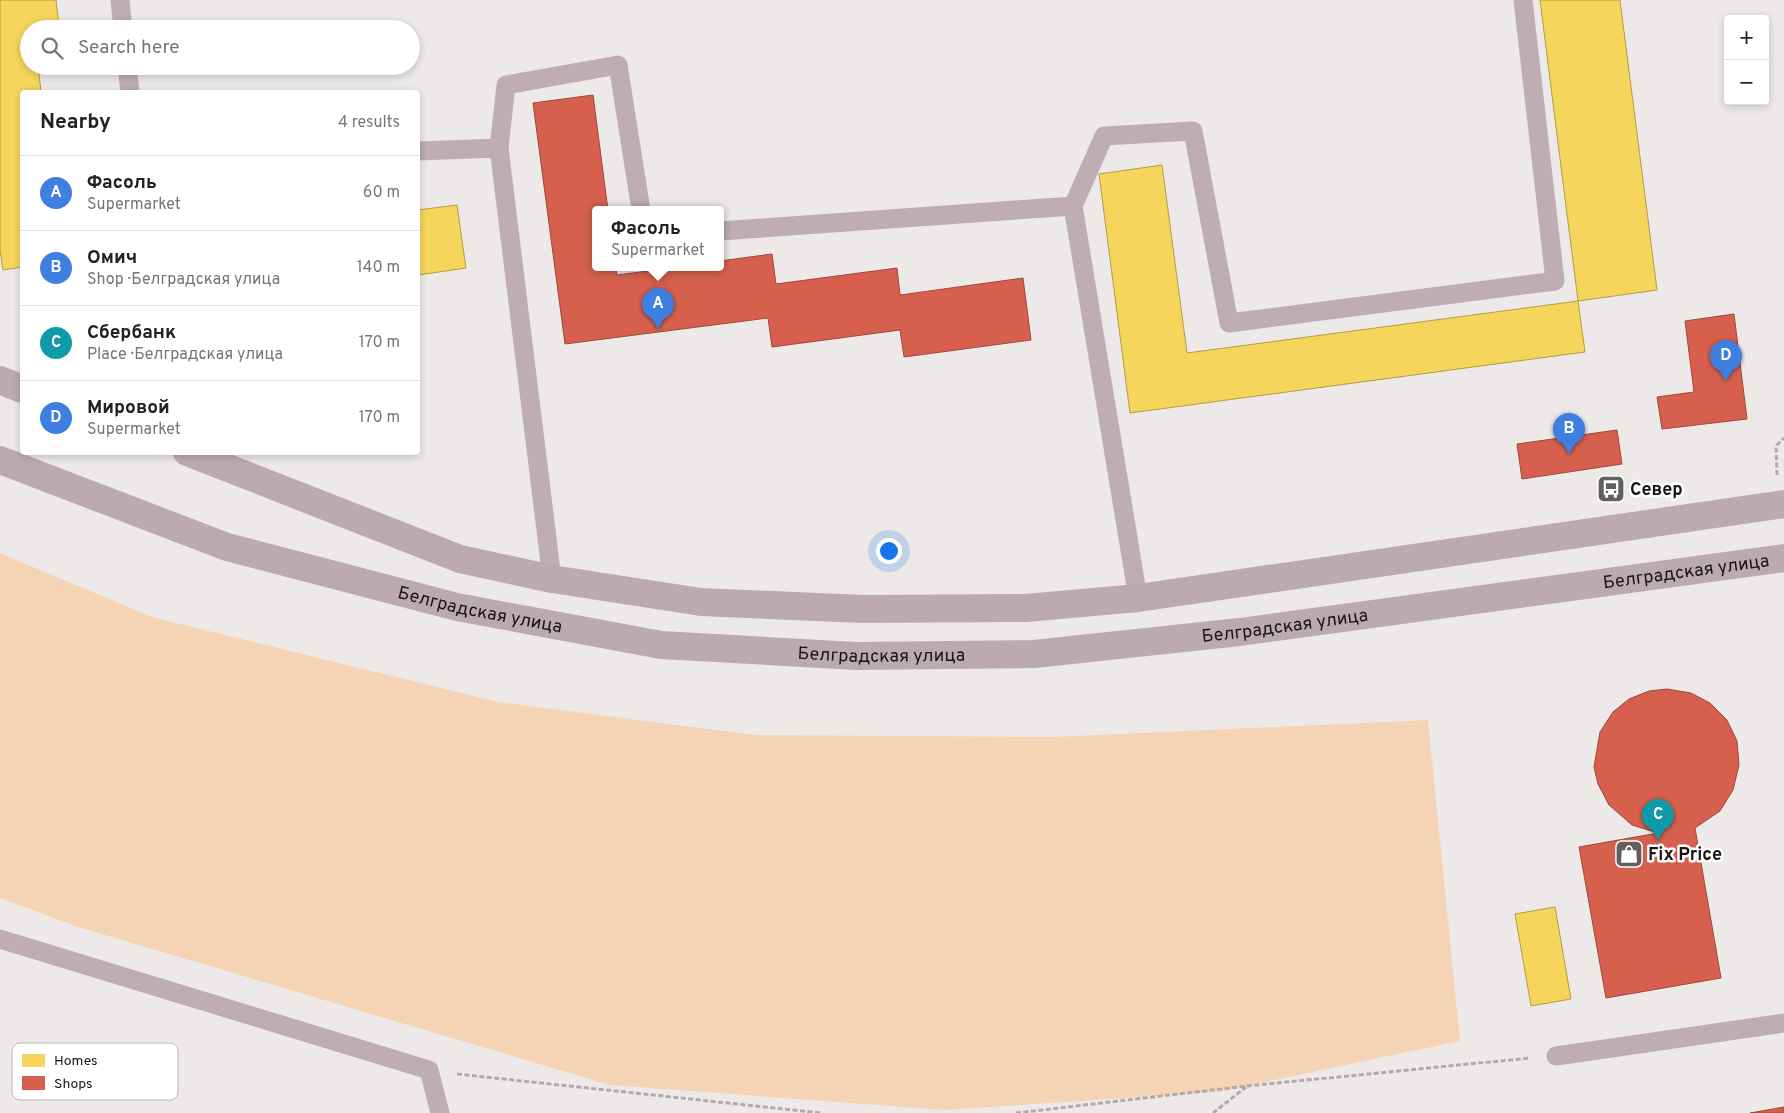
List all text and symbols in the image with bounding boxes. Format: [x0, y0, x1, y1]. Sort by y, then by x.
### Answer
map controls [1724, 15, 1769, 105]
button: + [1724, 15, 1769, 60]
search box [20, 20, 420, 75]
icon: search [38, 34, 66, 62]
text: Search here [78, 36, 180, 60]
button: − [1724, 60, 1769, 105]
text: Nearby [40, 109, 111, 136]
text: 4 results [338, 113, 400, 133]
text: Фасоль [87, 171, 157, 195]
text: A [50, 183, 62, 203]
text: 60 m [363, 183, 400, 203]
text: Supermarket [87, 195, 181, 215]
popup [592, 206, 724, 271]
text: Фасоль [611, 217, 681, 241]
text: Supermarket [611, 241, 705, 261]
text: Омич [87, 246, 137, 270]
text: B [50, 258, 62, 278]
text: 140 m [357, 258, 400, 278]
text: Shop · Белградская улица [87, 270, 280, 290]
pin: A [642, 288, 674, 329]
text: Сбербанк [87, 321, 176, 345]
text: C [51, 333, 61, 353]
text: 170 m [359, 333, 400, 353]
pin: D [1710, 340, 1742, 381]
text: Place · Белградская улица [87, 345, 283, 365]
text: Мировой [87, 396, 170, 420]
text: D [50, 408, 62, 428]
text: 170 m [359, 408, 400, 428]
pin: B [1553, 413, 1585, 454]
text: Supermarket [87, 420, 181, 440]
bus stop icon: Север [1596, 474, 1626, 504]
place label: Север [1630, 479, 1683, 502]
your location [876, 538, 902, 564]
street label: Белградская улица [1602, 550, 1771, 595]
street label: Белградская улица [395, 582, 564, 639]
street label: Белградская улица [1201, 605, 1370, 649]
street label: Белградская улица [797, 643, 965, 669]
pin: C [1642, 799, 1674, 840]
shop icon: Fix Price [1614, 839, 1644, 869]
place label: Fix Price [1648, 844, 1722, 867]
legend [12, 1043, 178, 1100]
text: Homes [54, 1053, 98, 1070]
text: Shops [54, 1076, 93, 1093]

